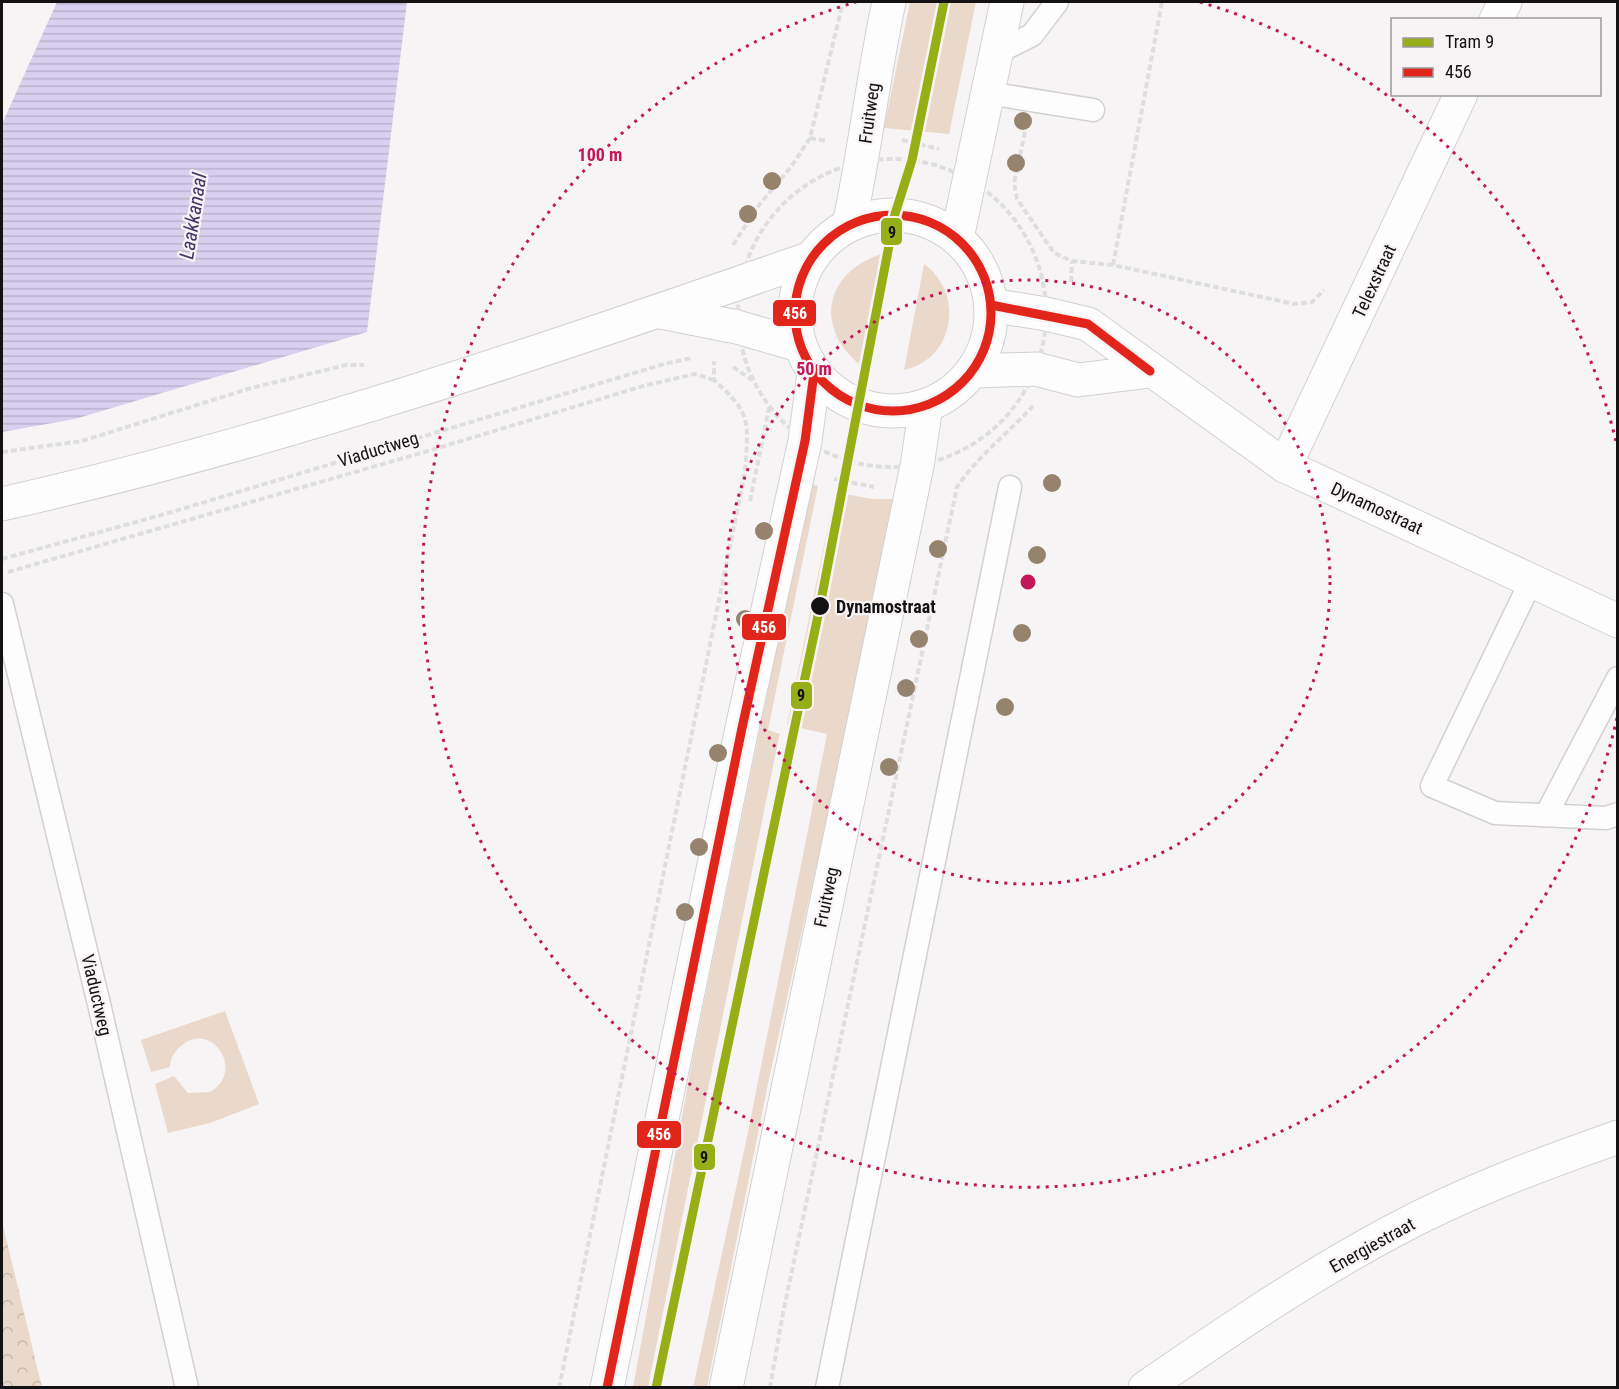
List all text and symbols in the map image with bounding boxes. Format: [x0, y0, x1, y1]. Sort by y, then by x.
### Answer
legend [1391, 18, 1601, 96]
text: Tram 9 [1445, 31, 1494, 52]
text: 456 [1445, 61, 1472, 82]
street label: Fruitweg [854, 81, 884, 145]
text: 100 m [578, 144, 622, 165]
water label: Laakkanaal [174, 171, 212, 261]
line badge: 9 [880, 217, 903, 246]
text: 9 [888, 223, 896, 242]
street label: Telexstraat [1348, 241, 1400, 321]
line badge: 456 [772, 299, 817, 327]
text: 456 [783, 304, 807, 323]
text: 50 m [796, 358, 832, 379]
street label: Viaductweg [335, 427, 421, 471]
street label: Dynamostraat [1328, 478, 1426, 538]
centre of rings [1018, 572, 1038, 592]
marker: Dynamostraat [809, 595, 831, 617]
place label: Dynamostraat [836, 596, 936, 617]
line badge: 456 [741, 613, 787, 641]
text: 456 [752, 618, 776, 637]
line badge: 9 [790, 681, 813, 710]
text: 9 [797, 686, 805, 705]
street label: Fruitweg [809, 865, 843, 929]
street label: Viaductweg [77, 952, 117, 1038]
line badge: 456 [636, 1120, 682, 1149]
text: 456 [647, 1125, 671, 1144]
line badge: 9 [693, 1143, 716, 1171]
text: 9 [700, 1148, 708, 1167]
street label: Energiestraat [1326, 1213, 1418, 1277]

